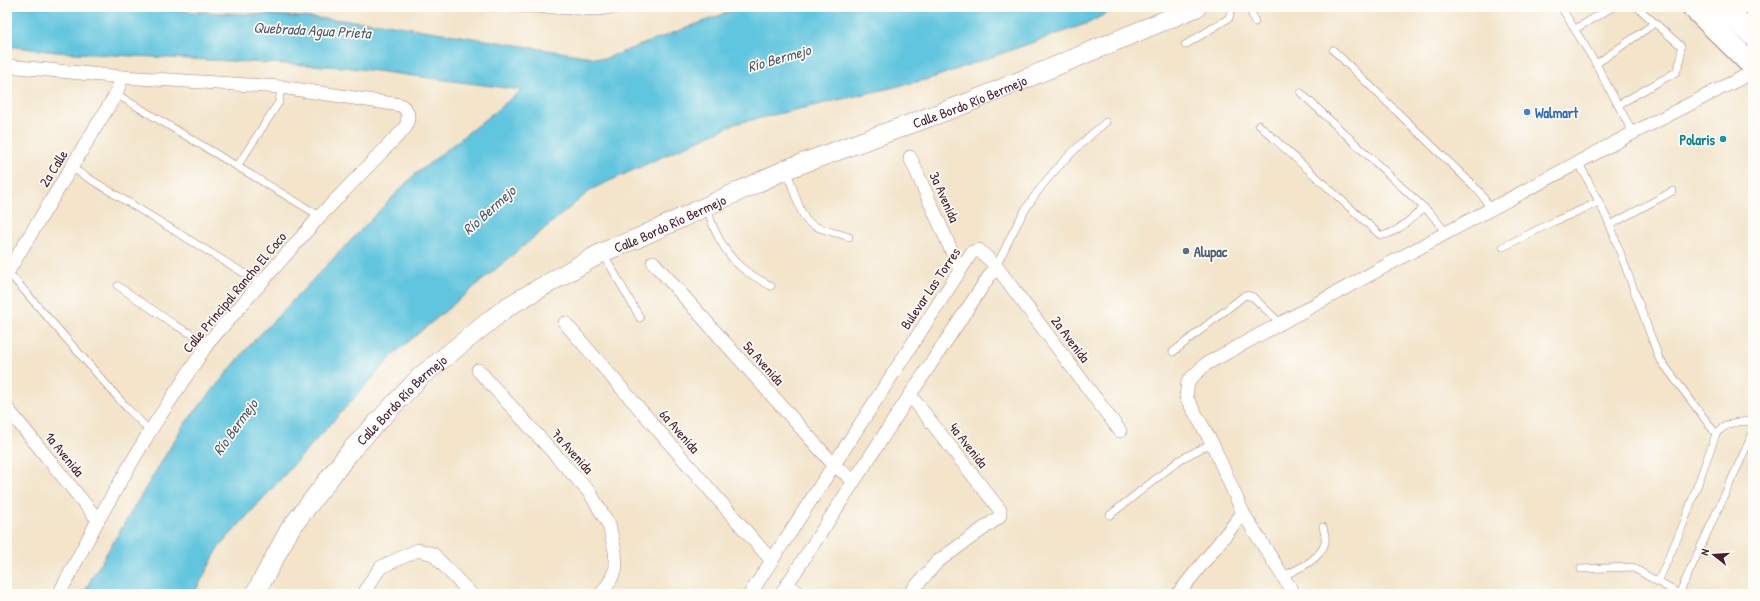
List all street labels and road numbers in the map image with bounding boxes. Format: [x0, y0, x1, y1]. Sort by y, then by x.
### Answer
street label: Calle Bordo Río Bermejo [910, 70, 1030, 132]
street label: 2a Calle [34, 146, 72, 190]
street label: 3a Avenida [925, 169, 965, 226]
street label: Calle Bordo Río Bermejo [611, 189, 729, 256]
street label: Calle Principal Rancho El Coco [178, 227, 291, 357]
street label: Bulevar Las Torres [896, 243, 964, 333]
street label: 2a Avenida [1047, 312, 1095, 367]
street label: 5a Avenida [739, 337, 789, 389]
street label: Calle Bordo Río Bermejo [352, 350, 451, 449]
street label: 6a Avenida [656, 405, 705, 458]
street label: 4a Avenida [945, 419, 993, 472]
street label: 7a Avenida [548, 425, 598, 478]
street label: 1a Avenida [41, 428, 89, 481]

